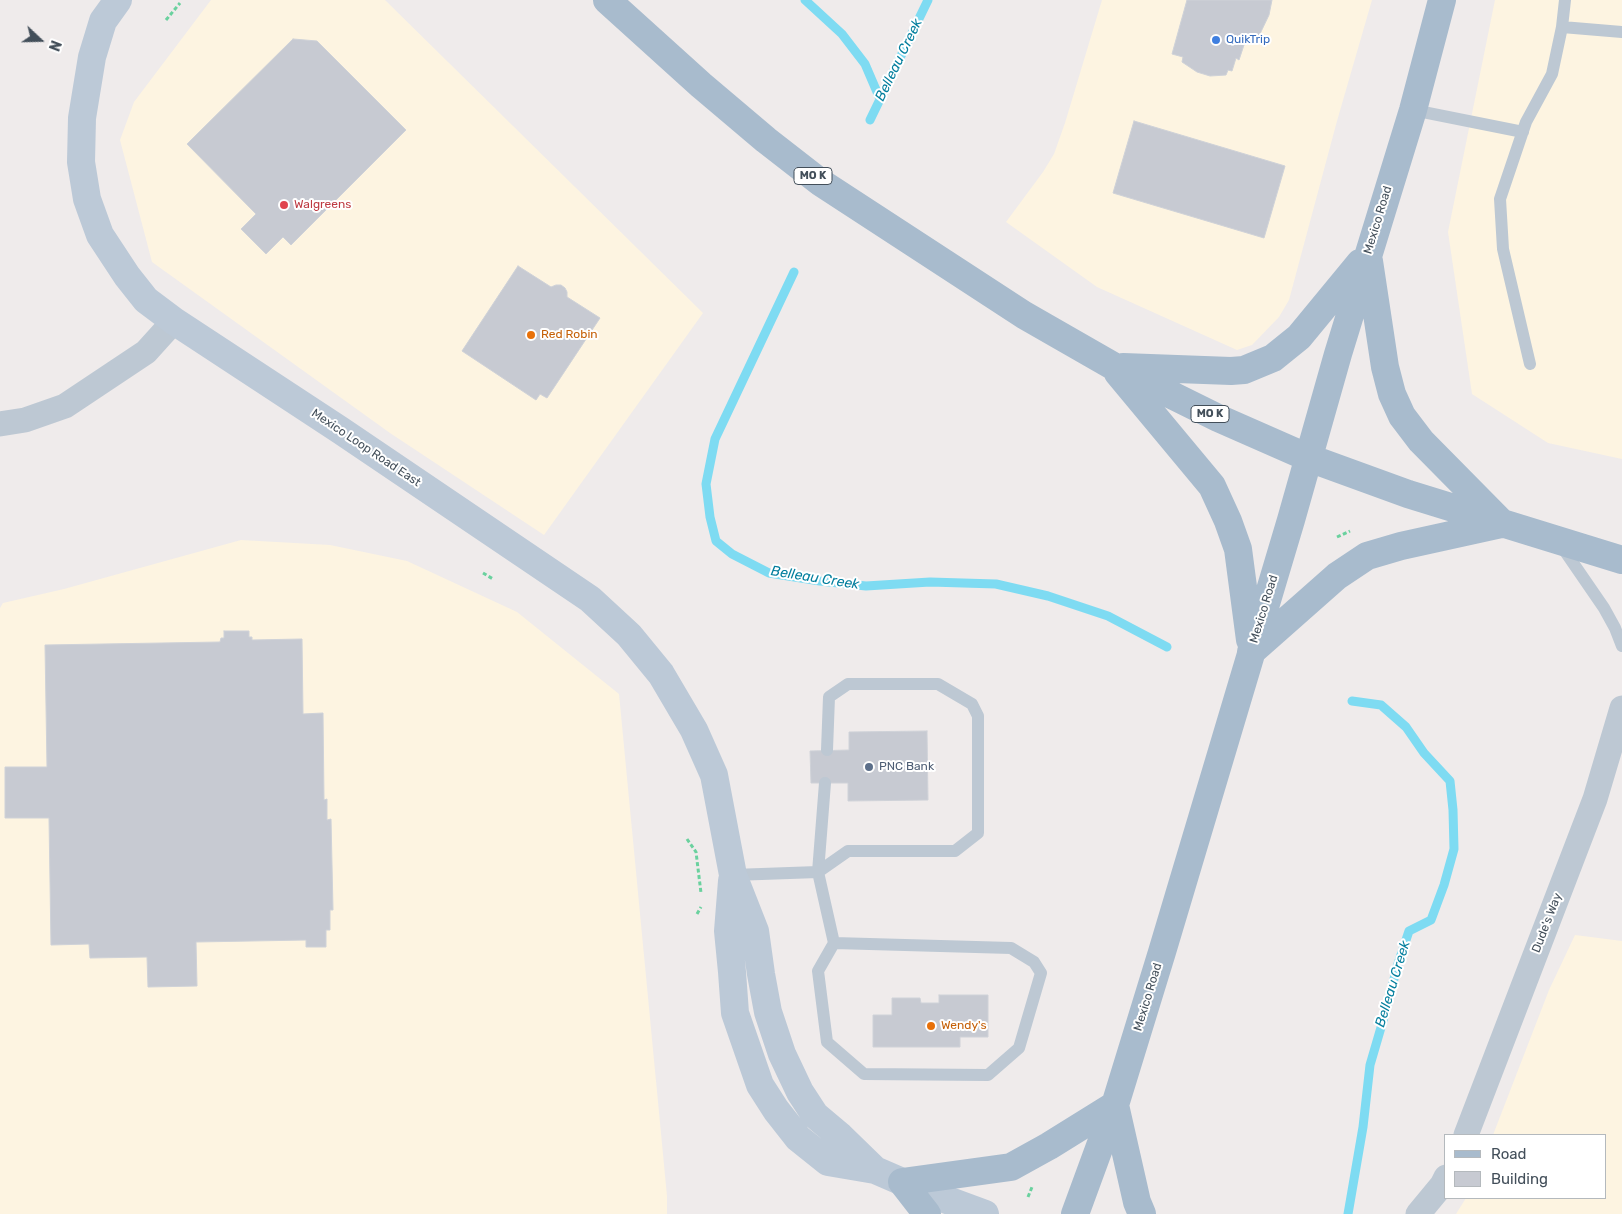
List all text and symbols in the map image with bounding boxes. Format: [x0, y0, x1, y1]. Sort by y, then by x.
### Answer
north arrow [15, 15, 65, 65]
water label: Belleau Creek [872, 16, 926, 104]
place label: QuikTrip [1226, 33, 1270, 47]
marker: QuikTrip [1210, 34, 1222, 46]
text: N [45, 38, 64, 53]
road number: MO K [794, 168, 832, 185]
street label: Mexico Road [1361, 184, 1395, 256]
place label: Walgreens [294, 198, 351, 212]
marker: Walgreens [278, 199, 290, 211]
place label: Red Robin [541, 328, 598, 342]
marker: Red Robin [525, 329, 537, 341]
street label: Mexico Loop Road East [309, 406, 423, 490]
road number: MO K [1191, 406, 1229, 422]
water label: Belleau Creek [770, 563, 860, 593]
street label: Mexico Road [1247, 573, 1281, 645]
place label: PNC Bank [879, 760, 934, 774]
marker: PNC Bank [863, 761, 875, 773]
street label: Dude's Way [1529, 891, 1565, 955]
water label: Belleau Creek [1372, 939, 1414, 1029]
street label: Mexico Road [1131, 961, 1165, 1033]
place label: Wendy's [941, 1019, 987, 1033]
marker: Wendy's [925, 1020, 937, 1032]
legend [1444, 1134, 1607, 1199]
text: Road [1491, 1145, 1527, 1163]
text: Building [1491, 1170, 1548, 1188]

